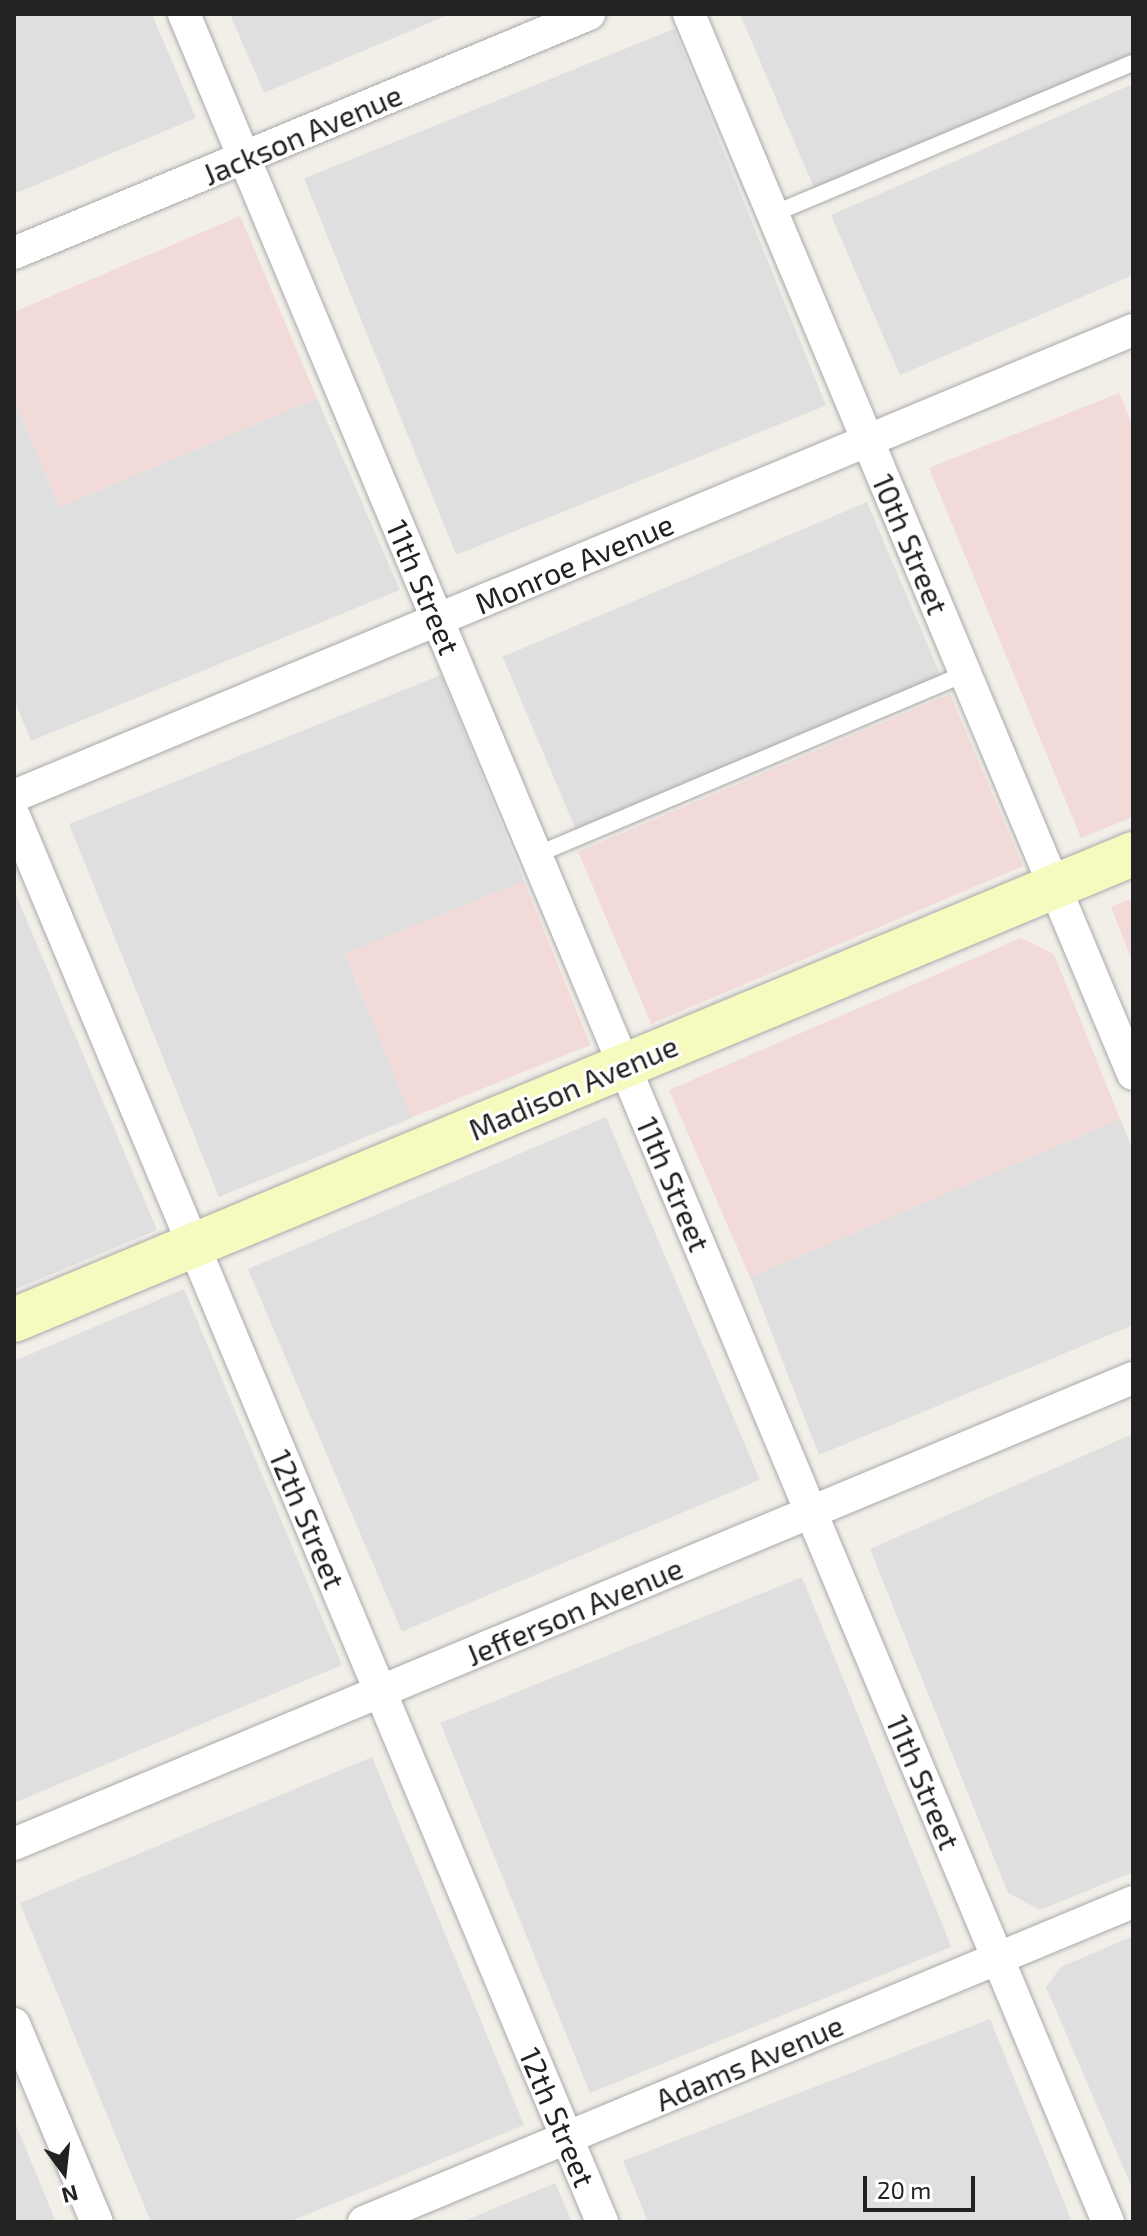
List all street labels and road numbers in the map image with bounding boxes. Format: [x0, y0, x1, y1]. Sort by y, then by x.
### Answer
street label: Jackson Avenue [197, 76, 407, 192]
street label: 10th Street [865, 468, 957, 620]
street label: Monroe Avenue [469, 505, 679, 621]
street label: 11th Street [380, 514, 468, 660]
street label: Madison Avenue [463, 1027, 683, 1147]
street label: 11th Street [630, 1111, 718, 1257]
street label: 12th Street [263, 1444, 353, 1594]
street label: Jefferson Avenue [460, 1549, 688, 1673]
street label: 11th Street [880, 1709, 968, 1855]
street label: Adams Avenue [649, 2006, 849, 2118]
street label: 12th Street [513, 2042, 603, 2192]

